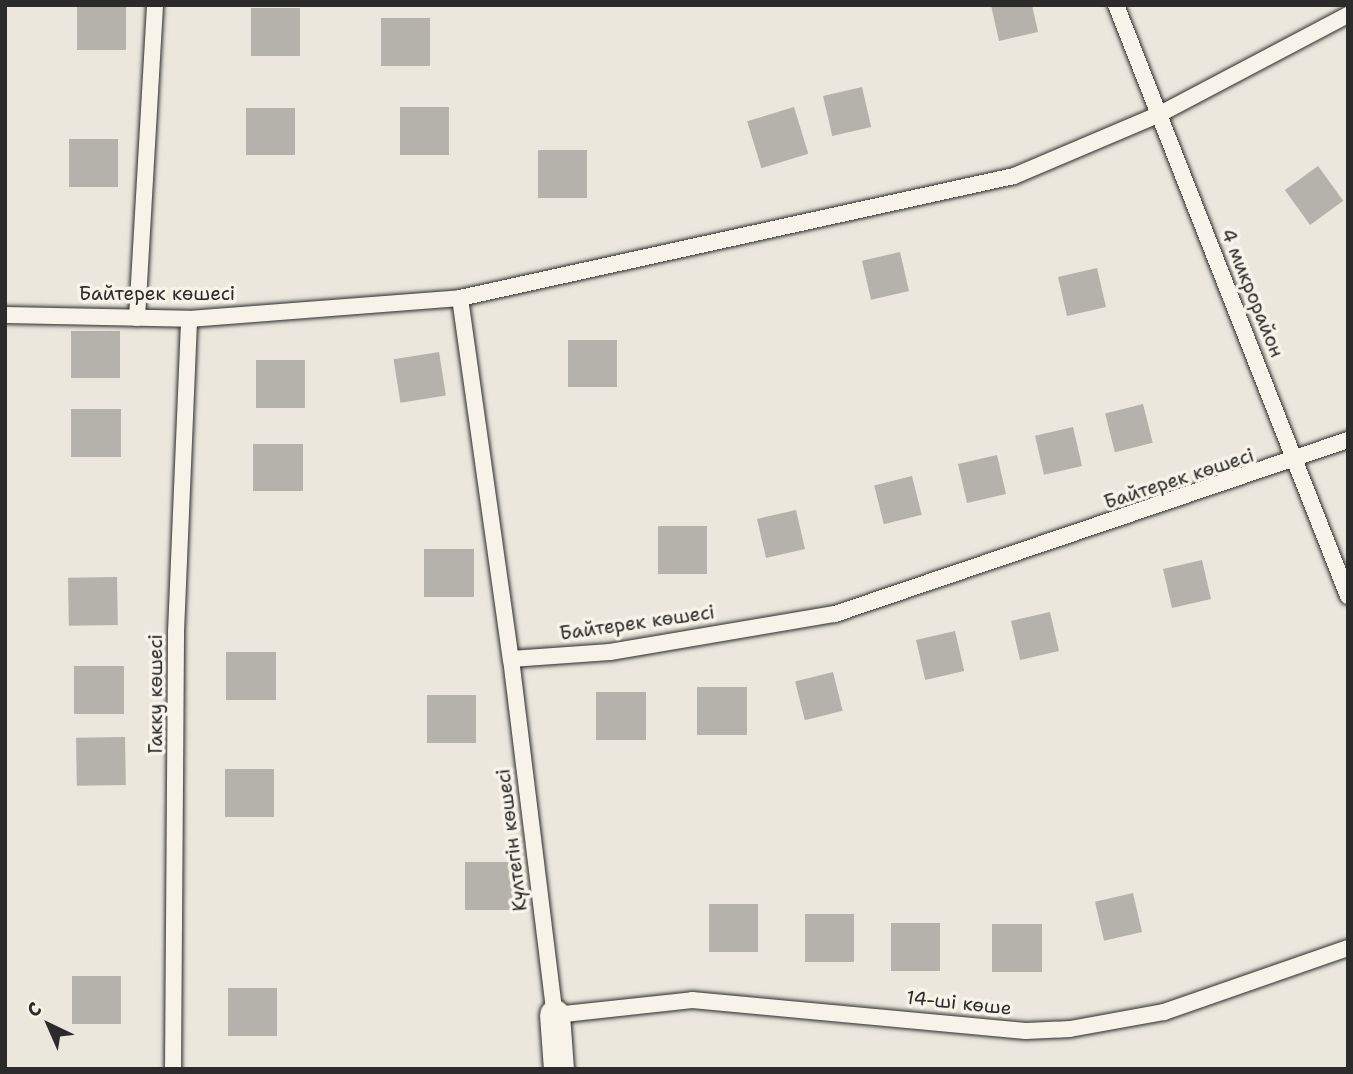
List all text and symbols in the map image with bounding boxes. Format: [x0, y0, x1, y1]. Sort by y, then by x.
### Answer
street label: 4 микрорайон [1216, 225, 1288, 361]
street label: Байтерек көшесі [79, 283, 235, 305]
street label: Байтерек көшесі [1101, 444, 1257, 514]
street label: Байтерек көшесі [558, 601, 716, 645]
street label: Гакку көшесі [145, 634, 167, 754]
street label: Күлтегін көшесі [492, 767, 532, 913]
street label: 14-ші көше [905, 986, 1013, 1020]
north arrow [14, 990, 84, 1060]
text: С [21, 996, 47, 1023]

